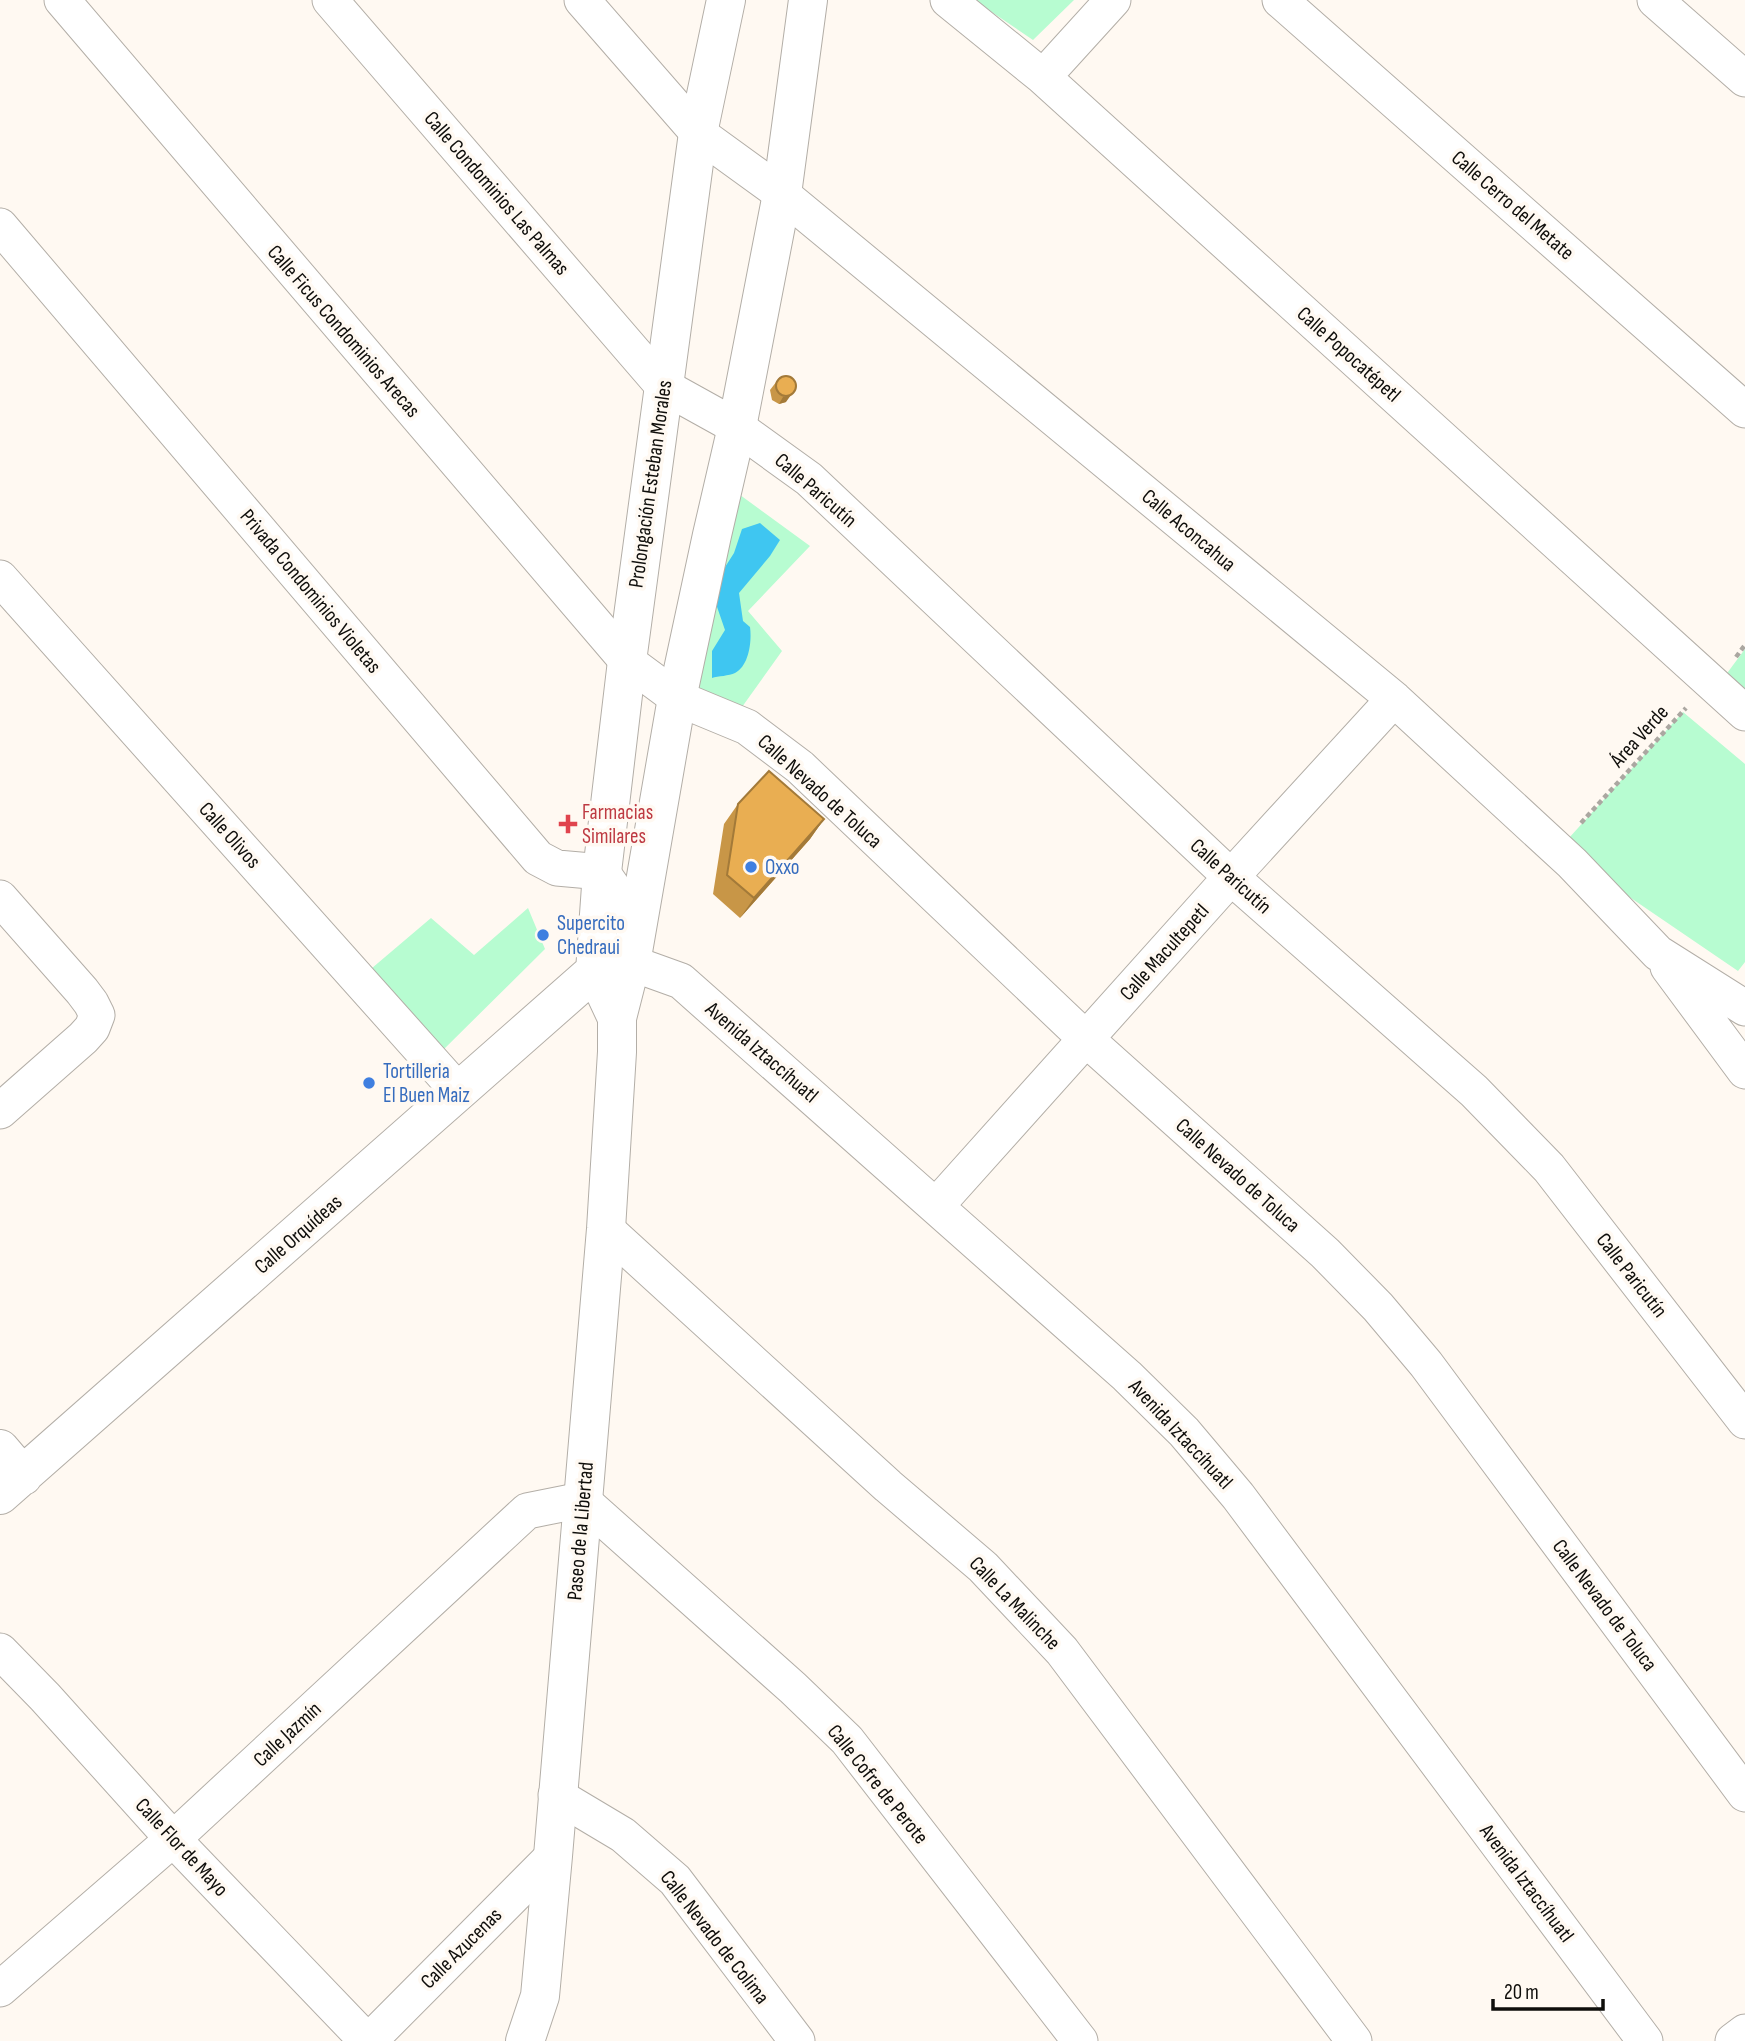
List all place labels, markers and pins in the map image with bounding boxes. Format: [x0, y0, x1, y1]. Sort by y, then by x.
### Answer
place label: Farmacias Similares [582, 800, 653, 849]
marker: Farmacias Similares [560, 816, 576, 832]
place label: Oxxo [765, 855, 799, 880]
marker: Oxxo [743, 859, 759, 875]
place label: Supercito Chedraui [557, 911, 625, 960]
marker: Supercito Chedraui [535, 927, 551, 943]
place label: Tortilleria El Buen Maiz [383, 1059, 470, 1108]
marker: Tortilleria El Buen Maiz [361, 1075, 377, 1091]

